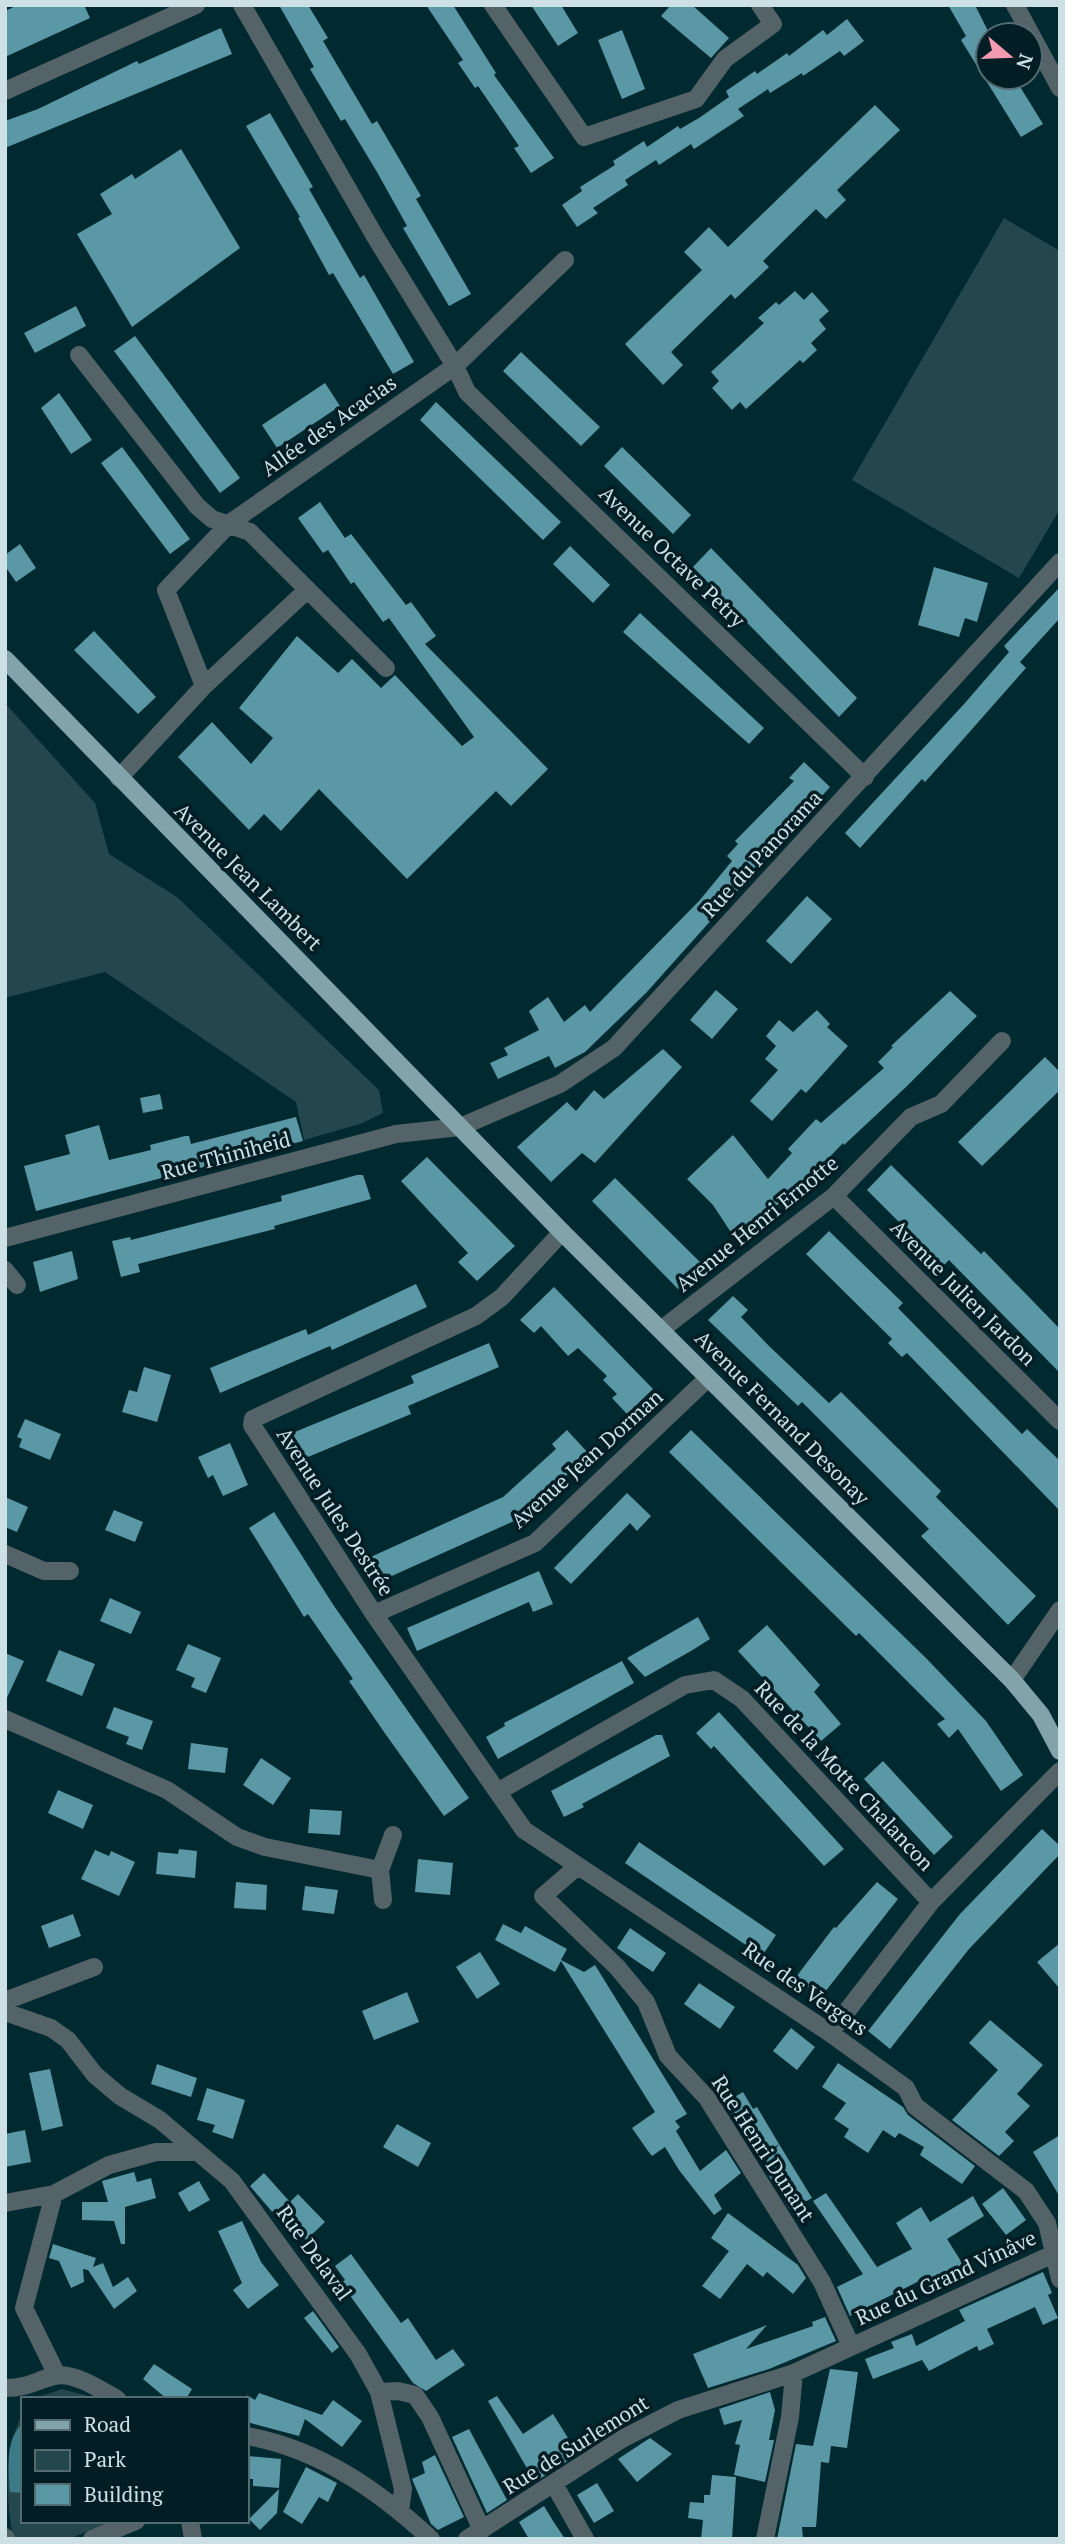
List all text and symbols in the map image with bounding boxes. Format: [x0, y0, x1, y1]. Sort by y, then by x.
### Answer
north arrow [974, 21, 1044, 91]
text: N [1011, 51, 1040, 73]
street label: Allée des Acacias [255, 368, 402, 482]
street label: Avenue Octave Petry [594, 479, 752, 634]
street label: Rue du Panorama [695, 783, 828, 923]
street label: Avenue Jean Lambert [169, 796, 329, 956]
street label: Rue Thiniheid [158, 1124, 294, 1186]
street label: Avenue Henri Ernotte [669, 1149, 844, 1298]
street label: Avenue Julien Jardon [885, 1213, 1043, 1372]
street label: Avenue Fernand Desonay [689, 1324, 876, 1511]
street label: Avenue Jean Dorman [504, 1382, 669, 1534]
street label: Avenue Jules Destrée [271, 1422, 401, 1601]
street label: Rue de la Motte Chalancon [749, 1674, 941, 1877]
street label: Rue des Vergers [737, 1935, 874, 2042]
street label: Rue Henri Dunant [706, 2070, 822, 2227]
street label: Rue Delaval [271, 2199, 359, 2306]
street label: Rue du Grand Vinâve [851, 2223, 1040, 2331]
street label: Rue de Surlemont [497, 2388, 654, 2500]
legend [21, 2397, 248, 2523]
text: Road [84, 2410, 131, 2438]
text: Park [84, 2445, 126, 2473]
text: Building [84, 2480, 164, 2508]

